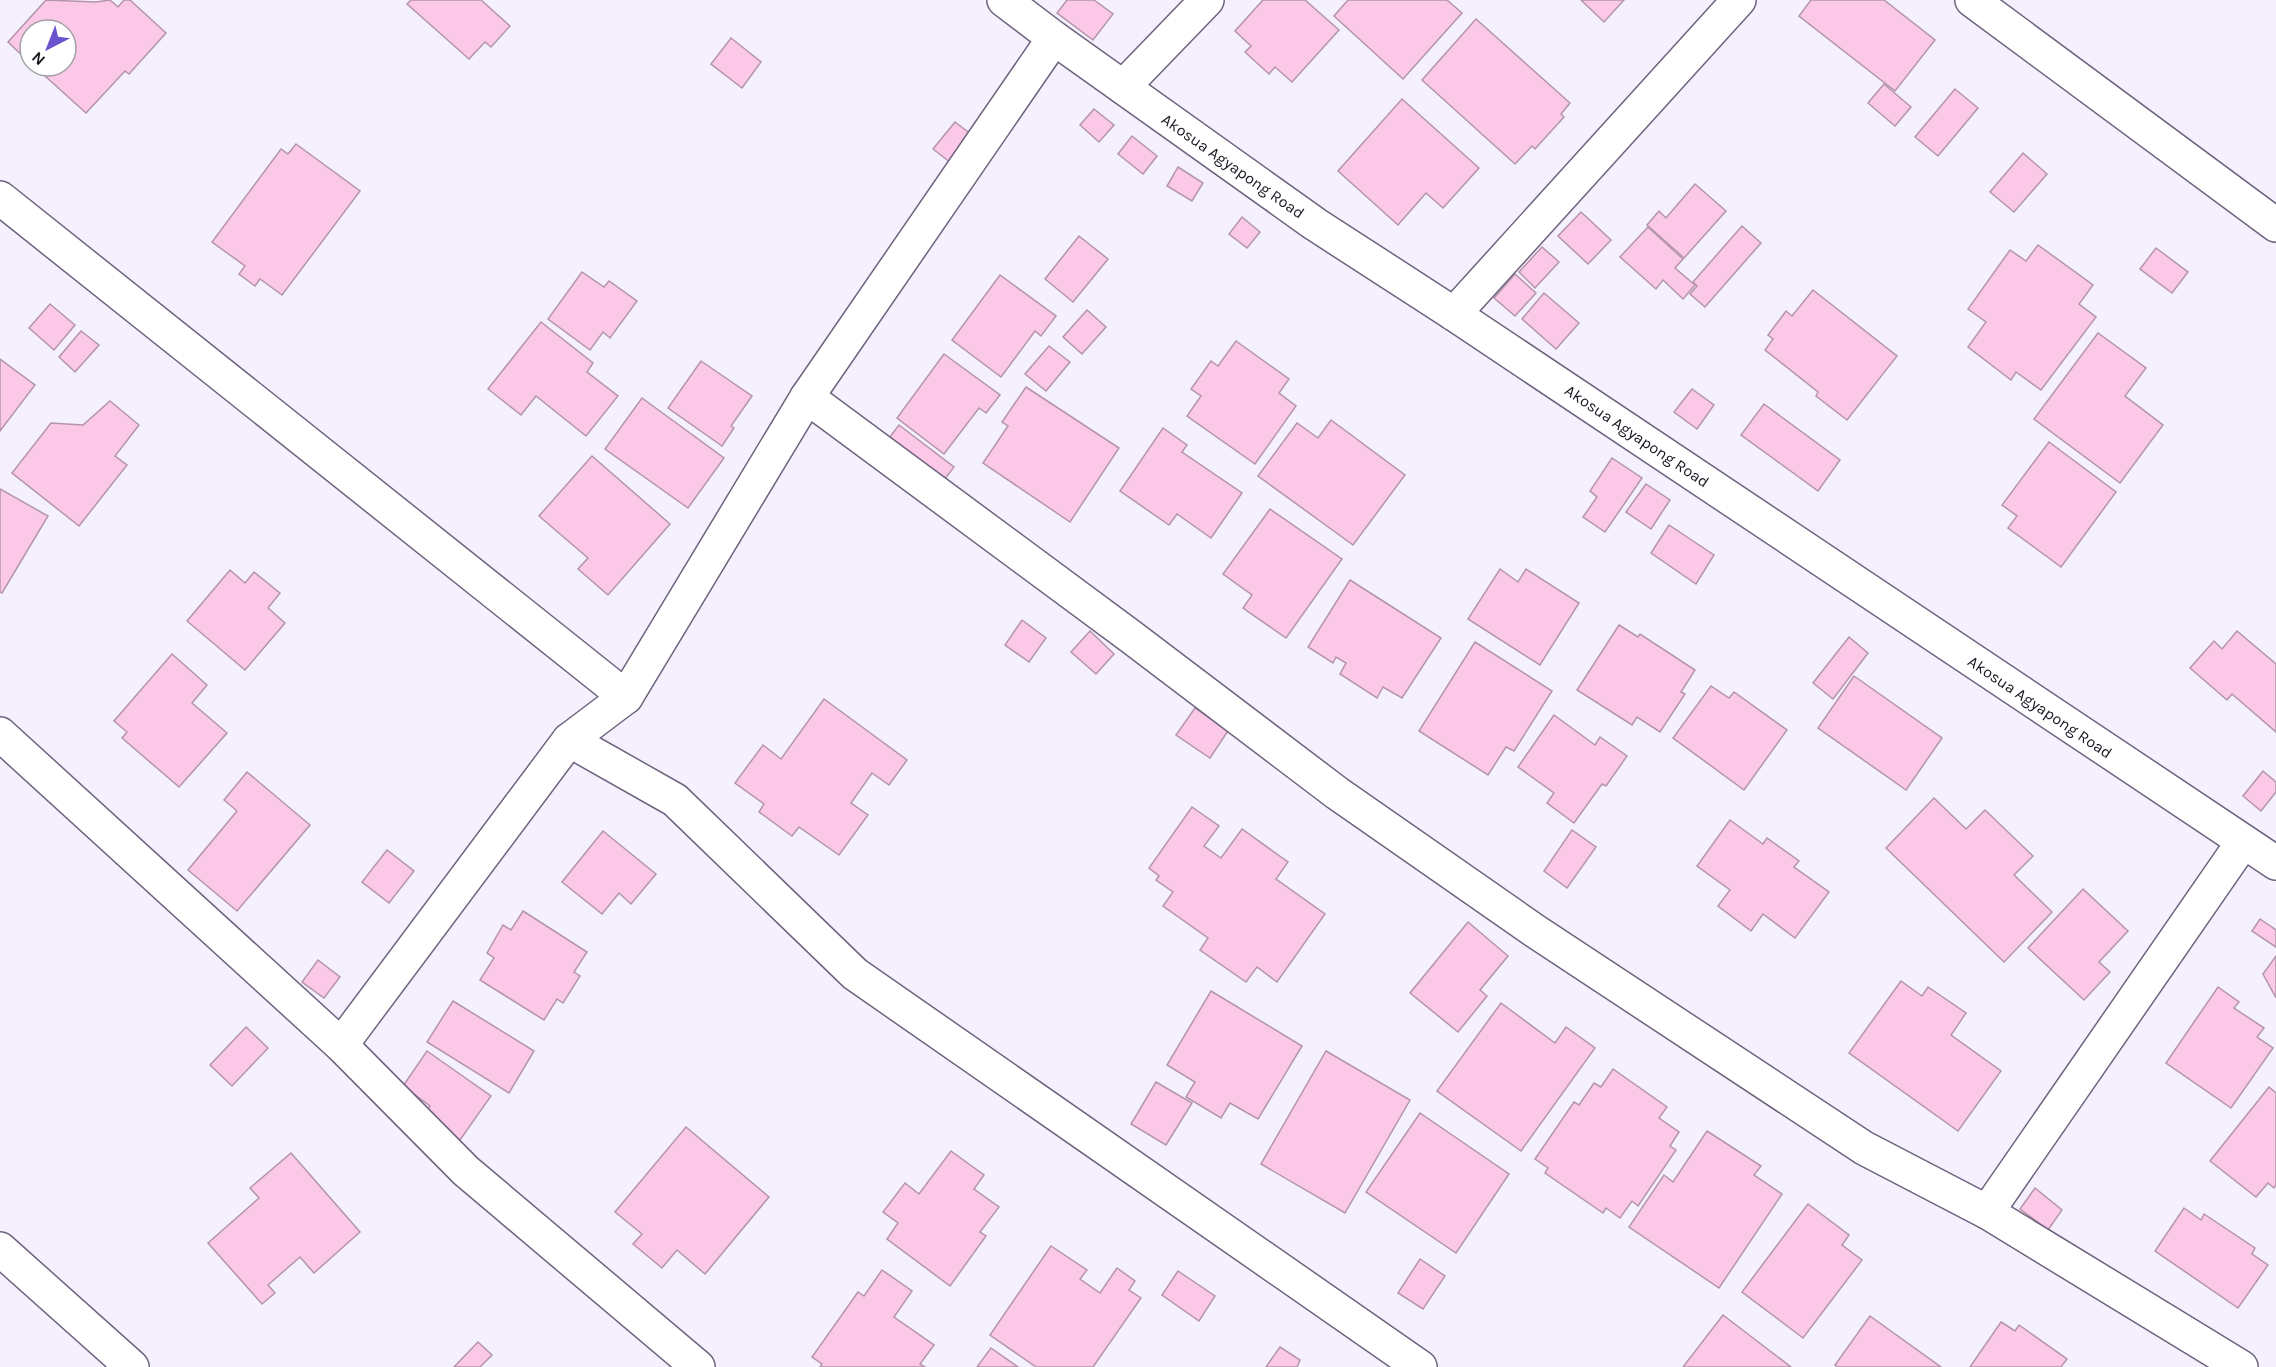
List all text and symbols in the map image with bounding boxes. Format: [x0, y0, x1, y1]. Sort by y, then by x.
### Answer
north arrow [18, 18, 78, 78]
text: N [28, 48, 49, 70]
street label: Akosua Agyapong Road [1158, 110, 1308, 222]
street label: Akosua Agyapong Road [1561, 381, 1713, 491]
street label: Akosua Agyapong Road [1964, 652, 2116, 762]

